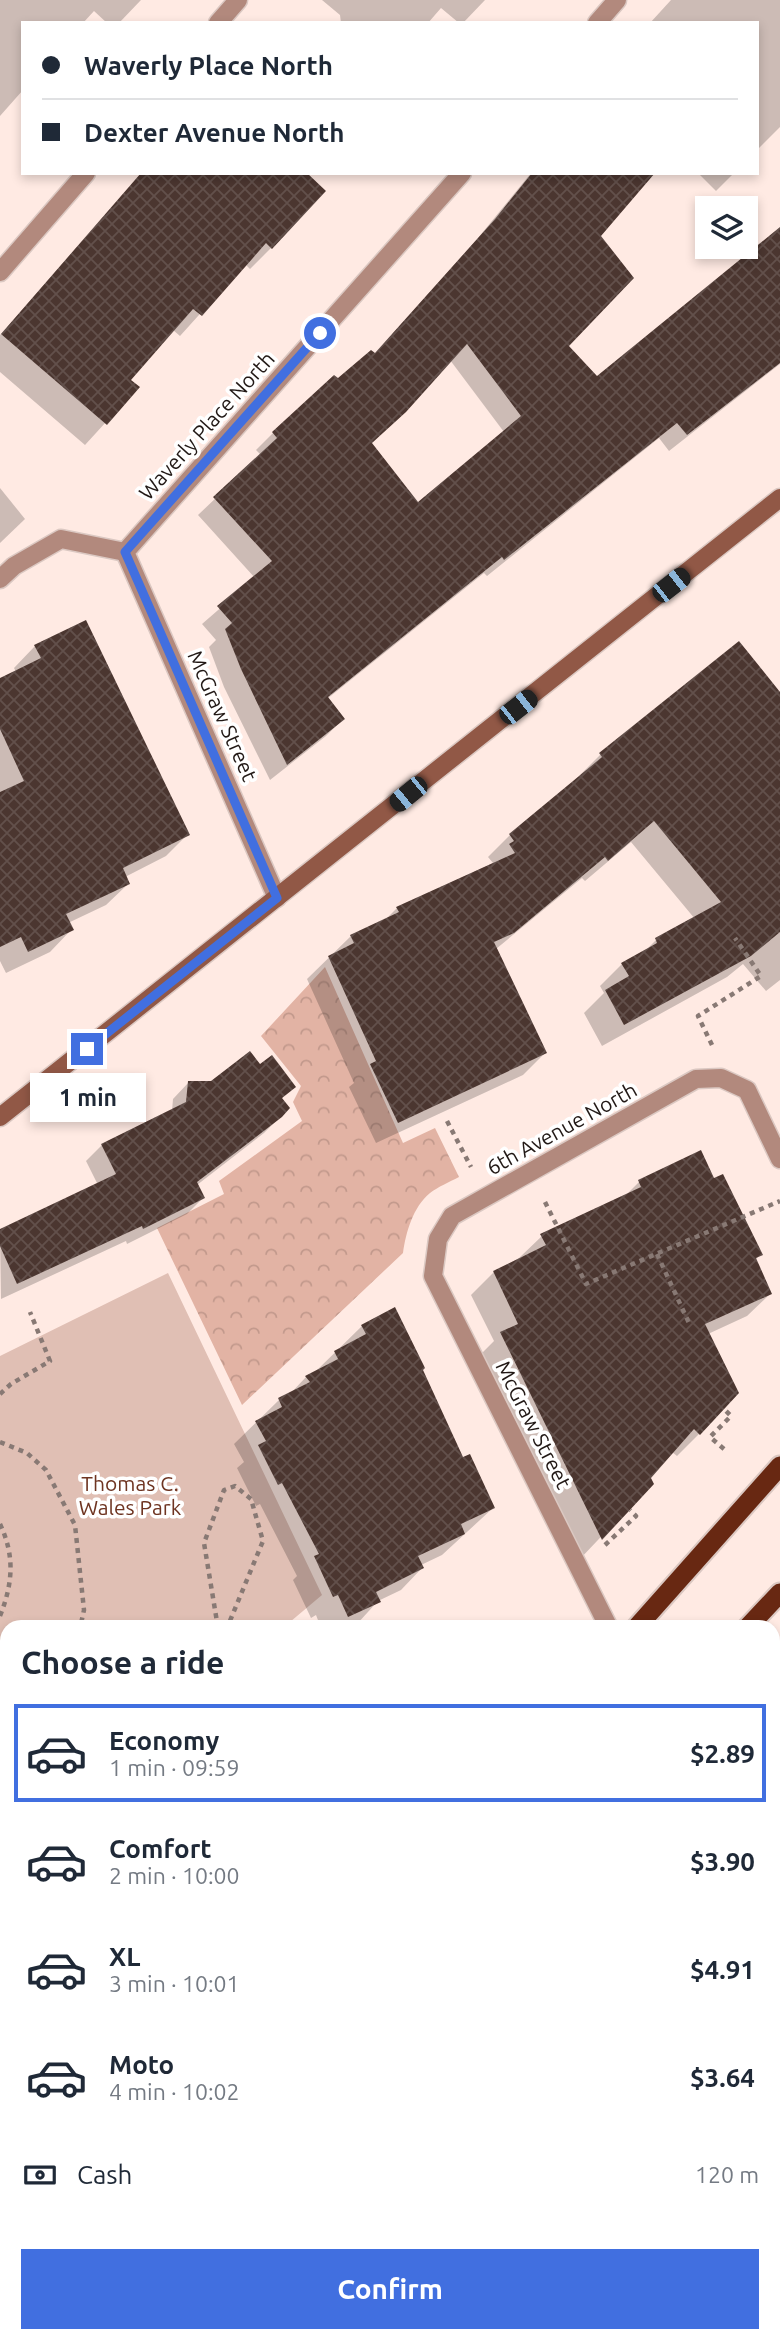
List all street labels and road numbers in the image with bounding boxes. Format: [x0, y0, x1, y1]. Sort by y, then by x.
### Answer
street label: Waverly Place North [134, 347, 279, 504]
street label: McGraw Street [183, 647, 262, 785]
street label: 6th Avenue North [482, 1077, 641, 1179]
street label: McGraw Street [491, 1357, 576, 1493]

